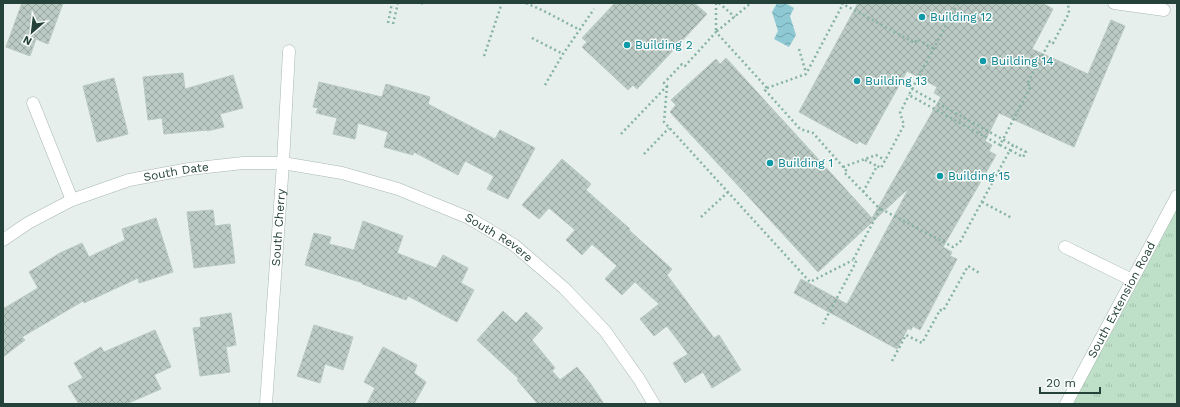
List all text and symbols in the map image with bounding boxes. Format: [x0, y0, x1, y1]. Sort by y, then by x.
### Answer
place label: Building 12 [930, 10, 992, 24]
north arrow [12, 12, 52, 52]
marker: Building 12 [917, 12, 927, 22]
text: N [21, 33, 34, 48]
place label: Building 2 [635, 38, 693, 52]
marker: Building 2 [622, 40, 632, 50]
place label: Building 14 [991, 54, 1054, 68]
marker: Building 14 [978, 56, 988, 66]
place label: Building 13 [865, 74, 927, 88]
marker: Building 13 [852, 76, 862, 86]
place label: Building 1 [778, 156, 833, 170]
marker: Building 1 [765, 158, 775, 168]
street label: South Date [142, 160, 209, 184]
place label: Building 15 [948, 169, 1010, 183]
marker: Building 15 [935, 171, 945, 181]
street label: South Cherry [269, 187, 288, 267]
street label: South Revere [462, 210, 535, 265]
street label: South Extension Road [1085, 239, 1158, 361]
scale bar [1040, 369, 1100, 395]
text: 20 m [1046, 376, 1076, 390]

